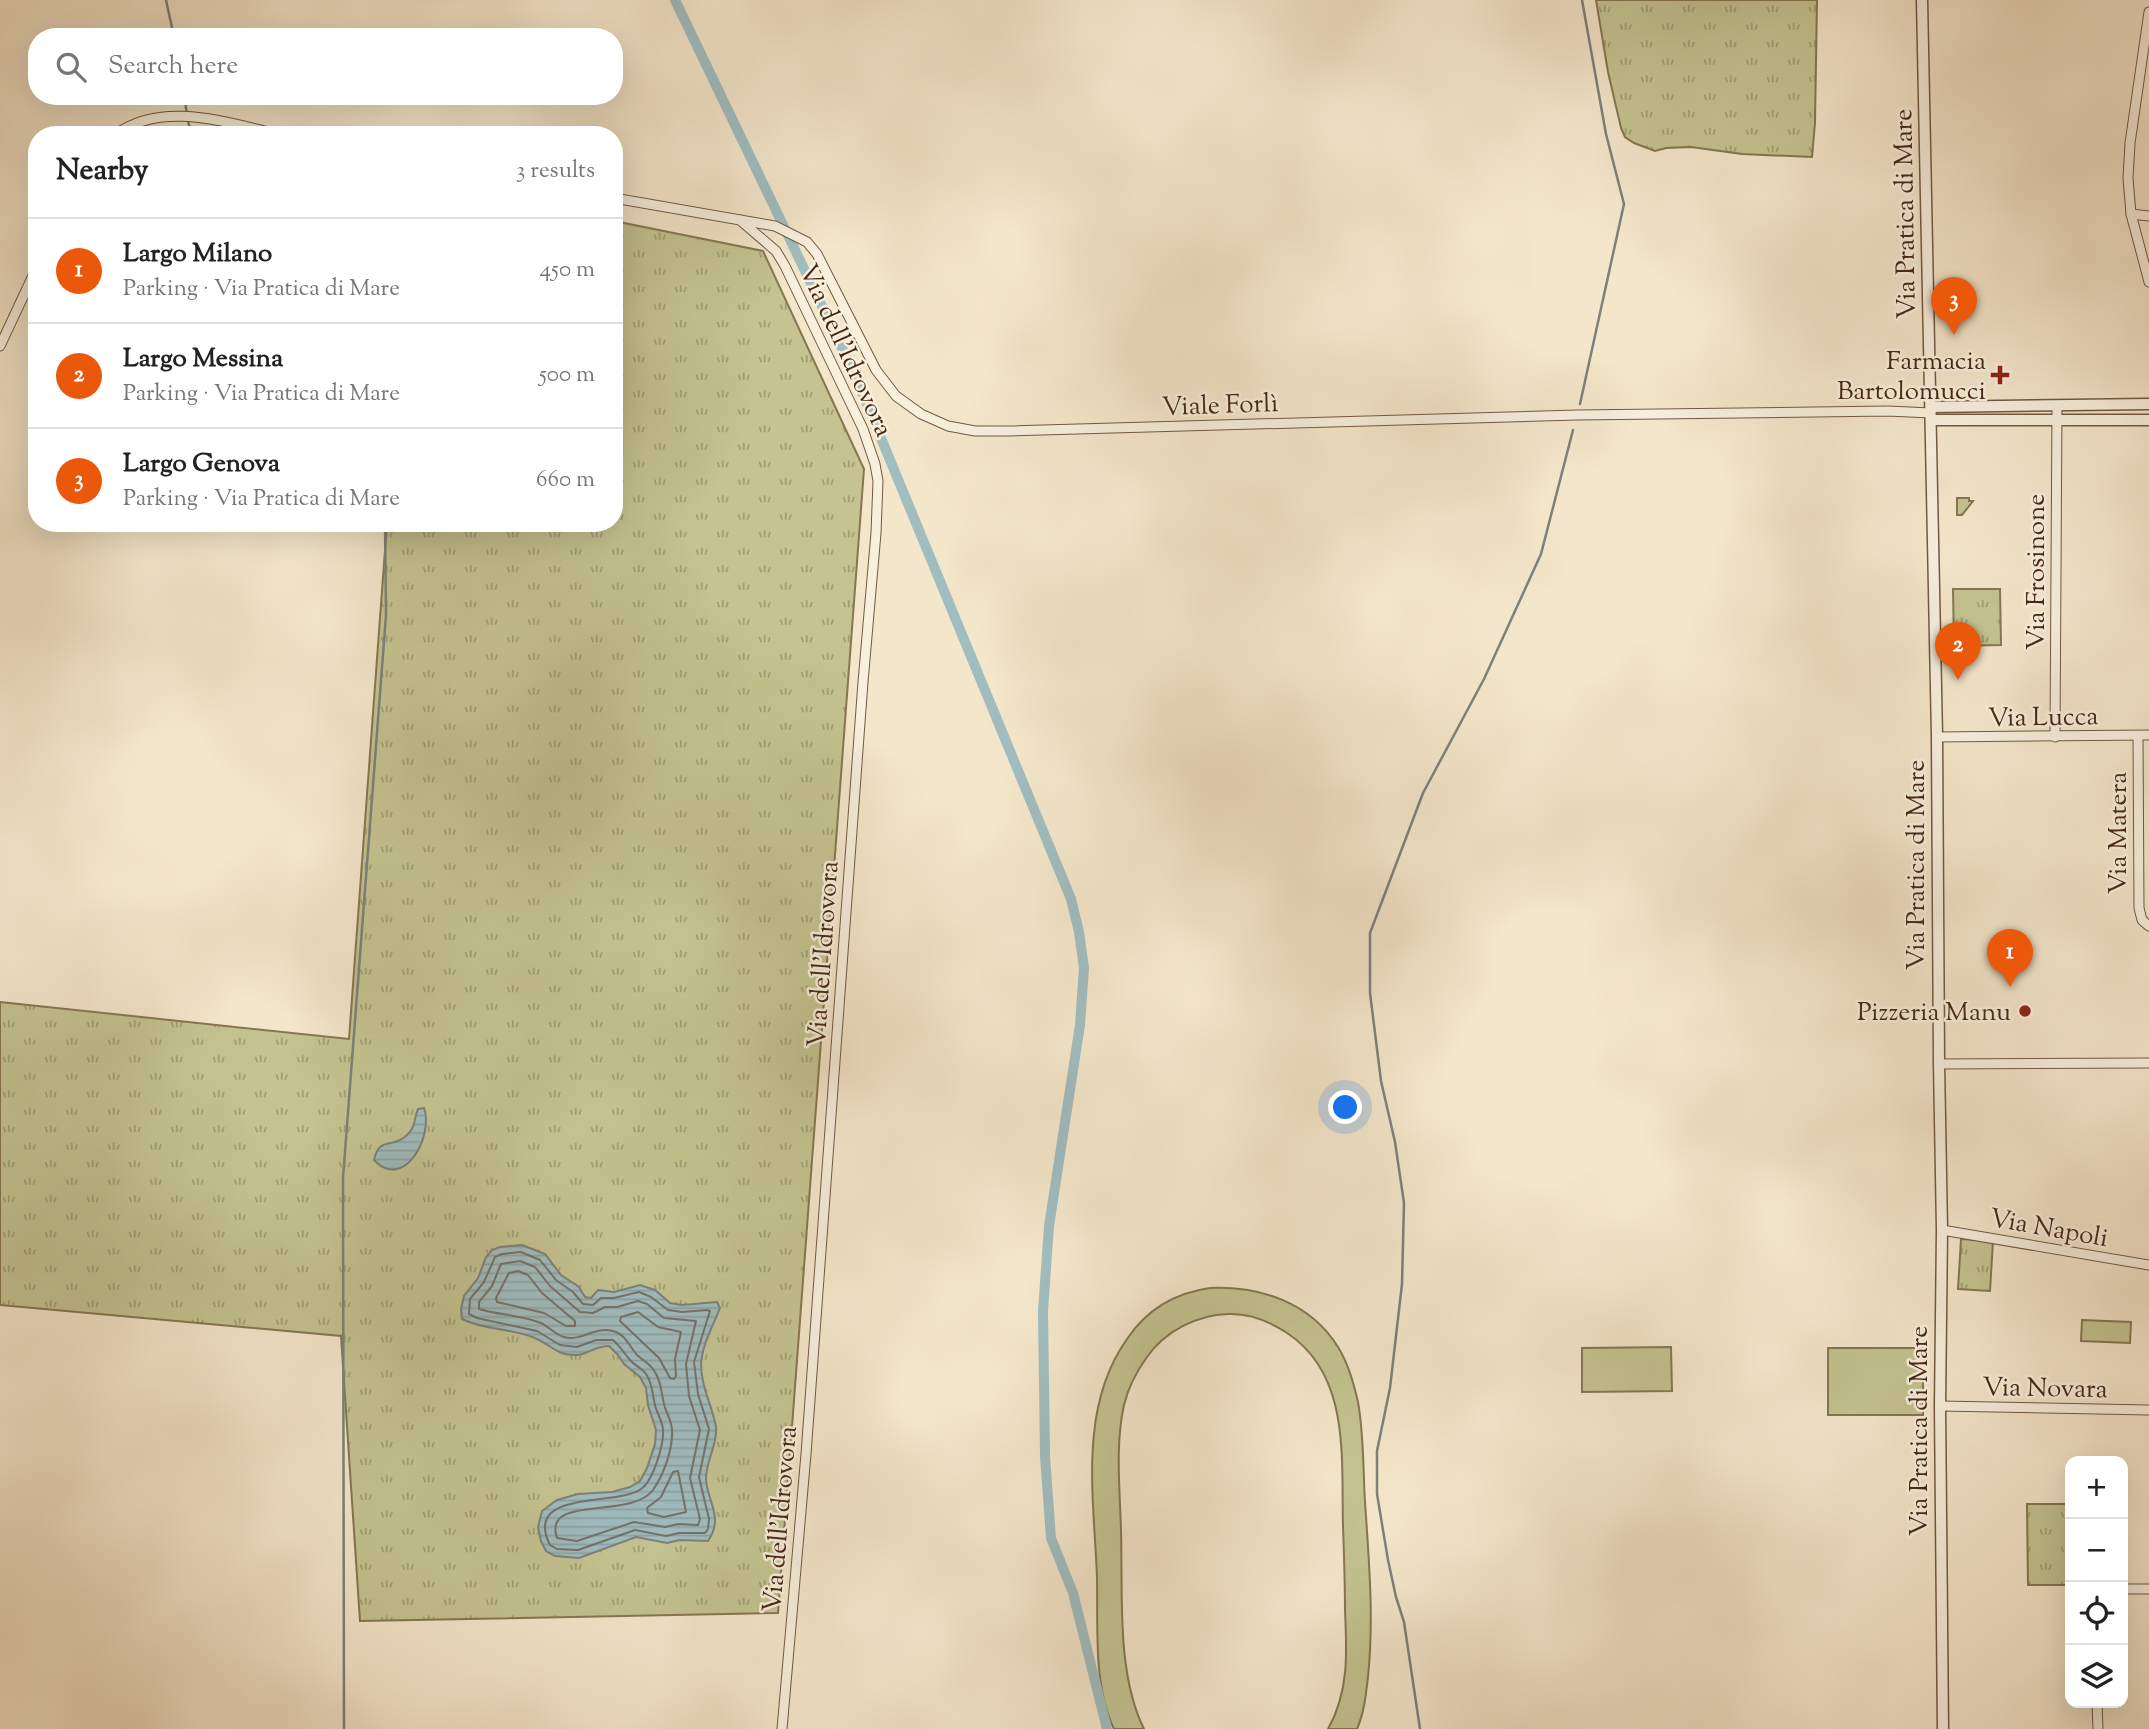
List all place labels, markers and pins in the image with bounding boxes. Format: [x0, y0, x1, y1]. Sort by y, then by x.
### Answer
pin: 3 [1931, 277, 1977, 335]
place label: Farmacia Bartolomucci [1837, 344, 1986, 411]
marker: Farmacia Bartolomucci [1992, 367, 2008, 383]
pin: 2 [1935, 622, 1981, 680]
pin: 1 [1987, 929, 2033, 987]
place label: Pizzeria Manu [1857, 995, 2011, 1032]
marker: Pizzeria Manu [2017, 1003, 2033, 1019]

